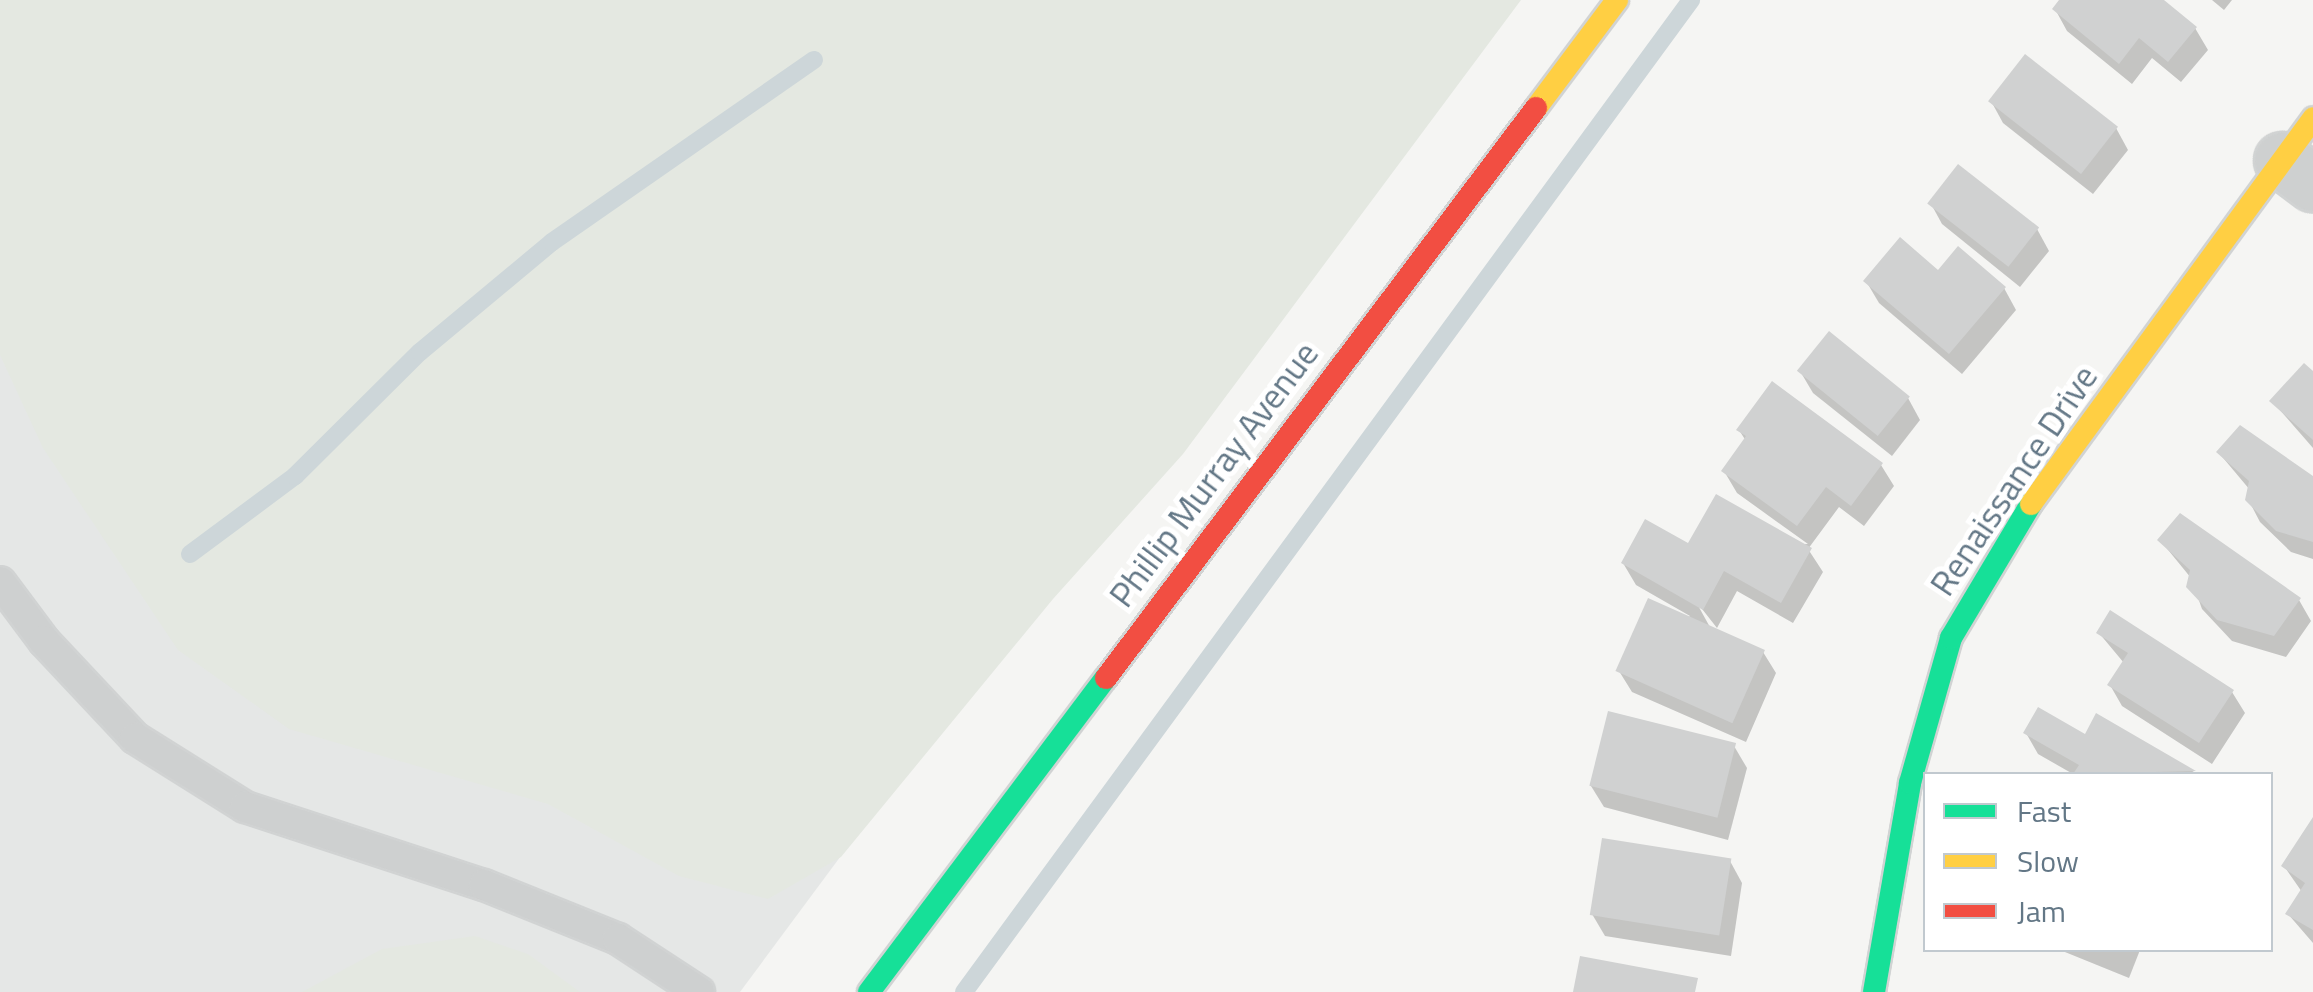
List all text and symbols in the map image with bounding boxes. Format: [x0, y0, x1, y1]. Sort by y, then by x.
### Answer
street label: Phillip Murray Avenue [1100, 333, 1326, 615]
street label: Renaissance Drive [1920, 357, 2106, 603]
legend [1923, 772, 2273, 952]
text: Fast [2017, 788, 2071, 834]
text: Slow [2017, 838, 2079, 884]
text: Jam [2017, 888, 2066, 934]

